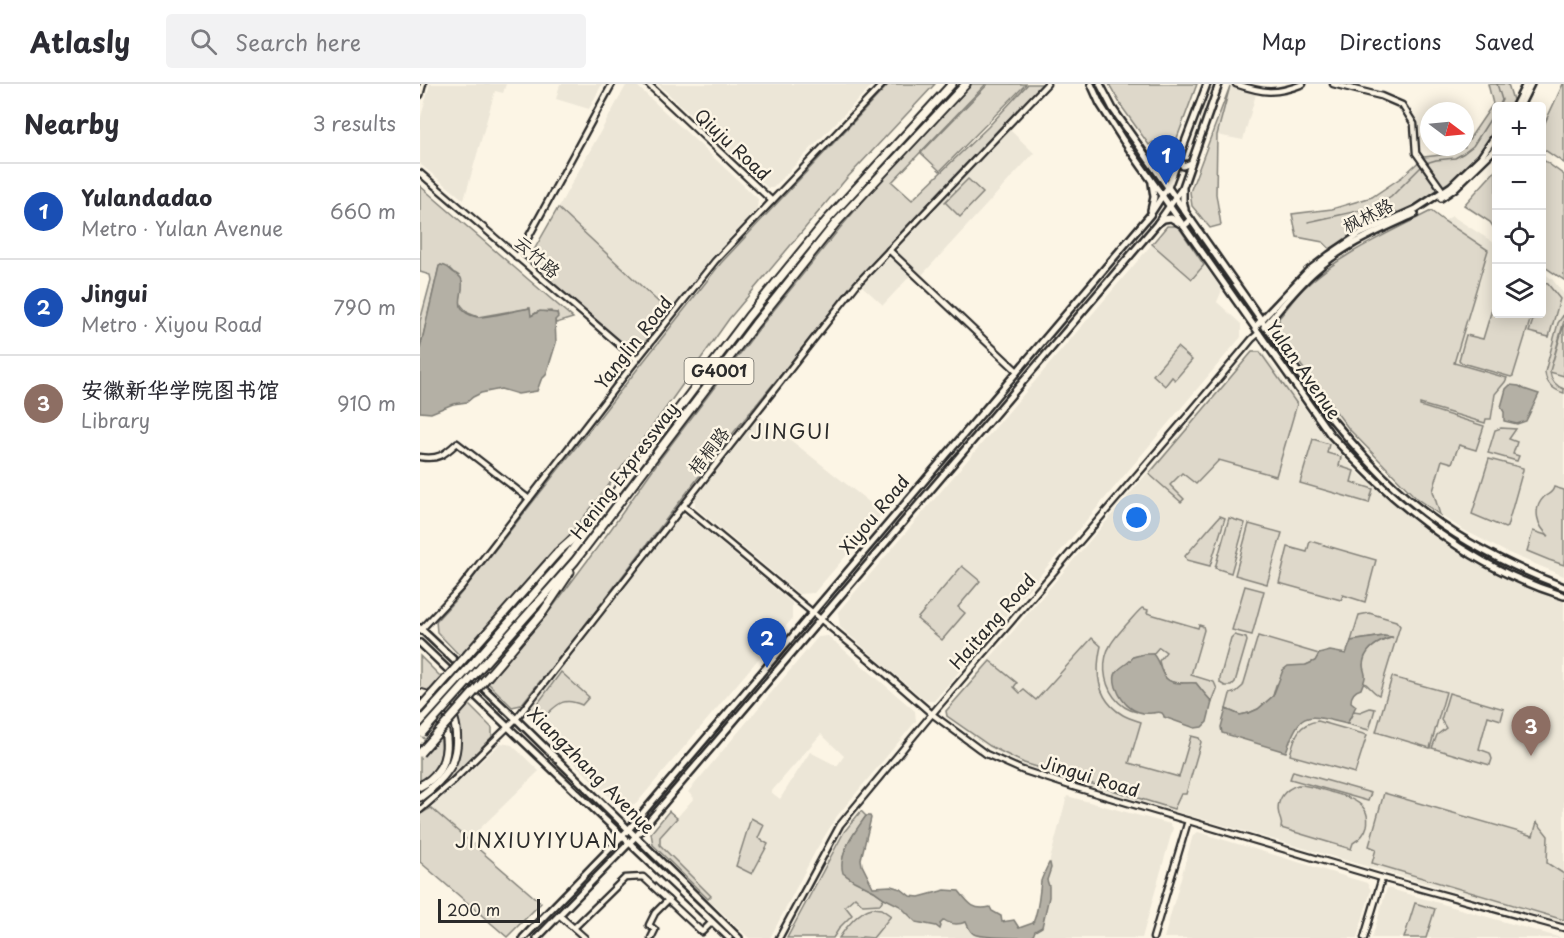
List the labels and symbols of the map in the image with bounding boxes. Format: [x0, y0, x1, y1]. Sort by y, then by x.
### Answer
street label: Qiuju Road [689, 102, 777, 186]
north arrow [1420, 102, 1474, 156]
pin: 1 [1146, 135, 1186, 185]
street label: 枫林路 [1337, 190, 1398, 239]
street label: 云竹路 [509, 228, 567, 284]
street label: Yanglin Road [588, 290, 678, 394]
street label: Yulan Avenue [1260, 314, 1349, 424]
road number: G4001 [684, 358, 754, 384]
street label: Hening Expressway [563, 396, 684, 544]
district label: JINGUI [750, 416, 832, 446]
street label: 梧桐路 [681, 420, 735, 480]
street label: Xiyou Road [832, 468, 915, 560]
your location [1122, 503, 1151, 532]
street label: Haitang Road [942, 567, 1041, 675]
pin: 2 [748, 618, 786, 668]
street label: Xiangzhang Avenue [522, 700, 662, 840]
pin: 3 [1512, 706, 1550, 756]
street label: Jingui Road [1038, 748, 1143, 803]
district label: JINXIUYIYUAN [455, 825, 619, 855]
scale bar [438, 896, 540, 924]

